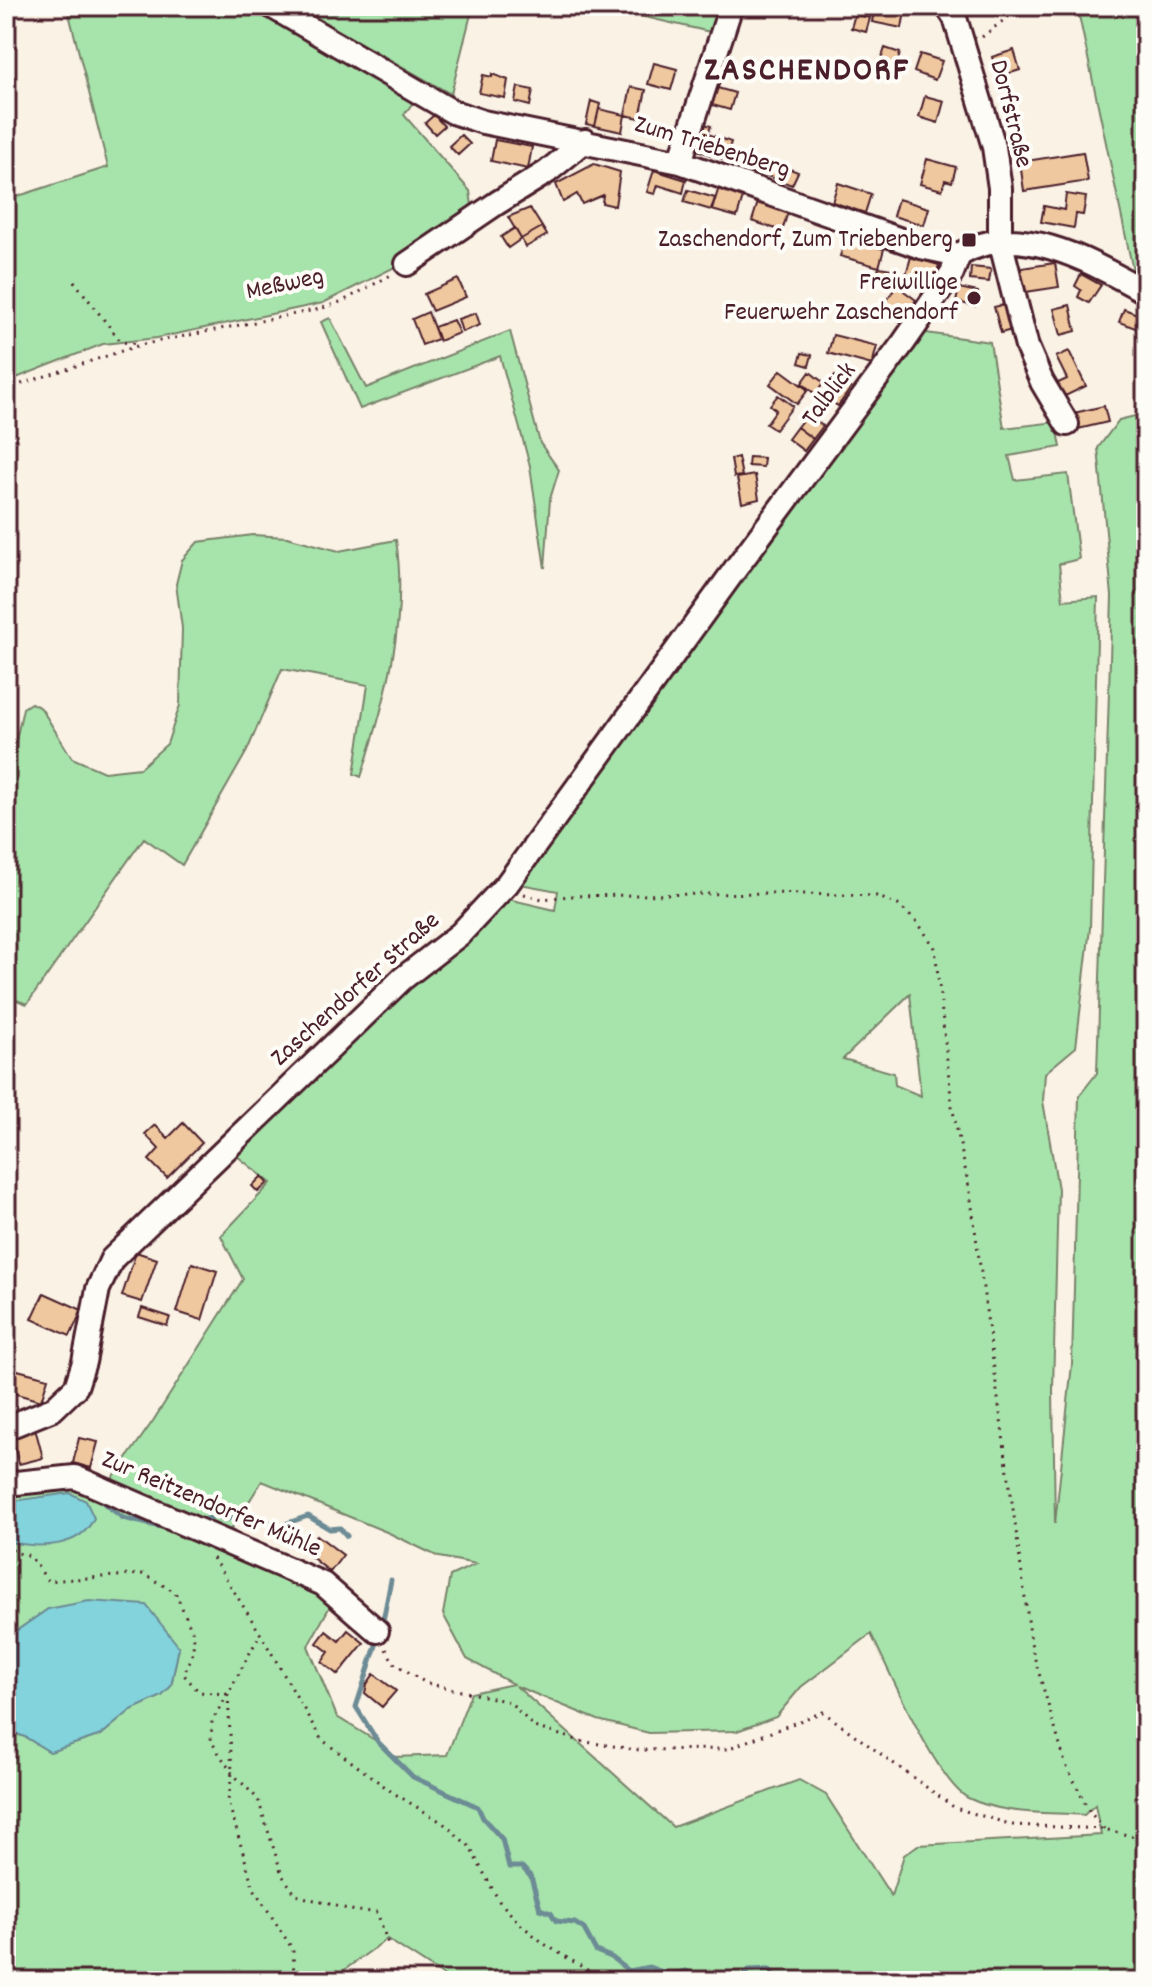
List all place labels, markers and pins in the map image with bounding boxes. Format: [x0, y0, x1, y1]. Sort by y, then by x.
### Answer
place label: Zaschendorf, Zum Triebenberg [658, 222, 953, 259]
marker: Zaschendorf, Zum Triebenberg [960, 231, 978, 249]
place label: Freiwillige Feuerwehr Zaschendorf [724, 265, 959, 332]
marker: Freiwillige Feuerwehr Zaschendorf [965, 289, 983, 307]

